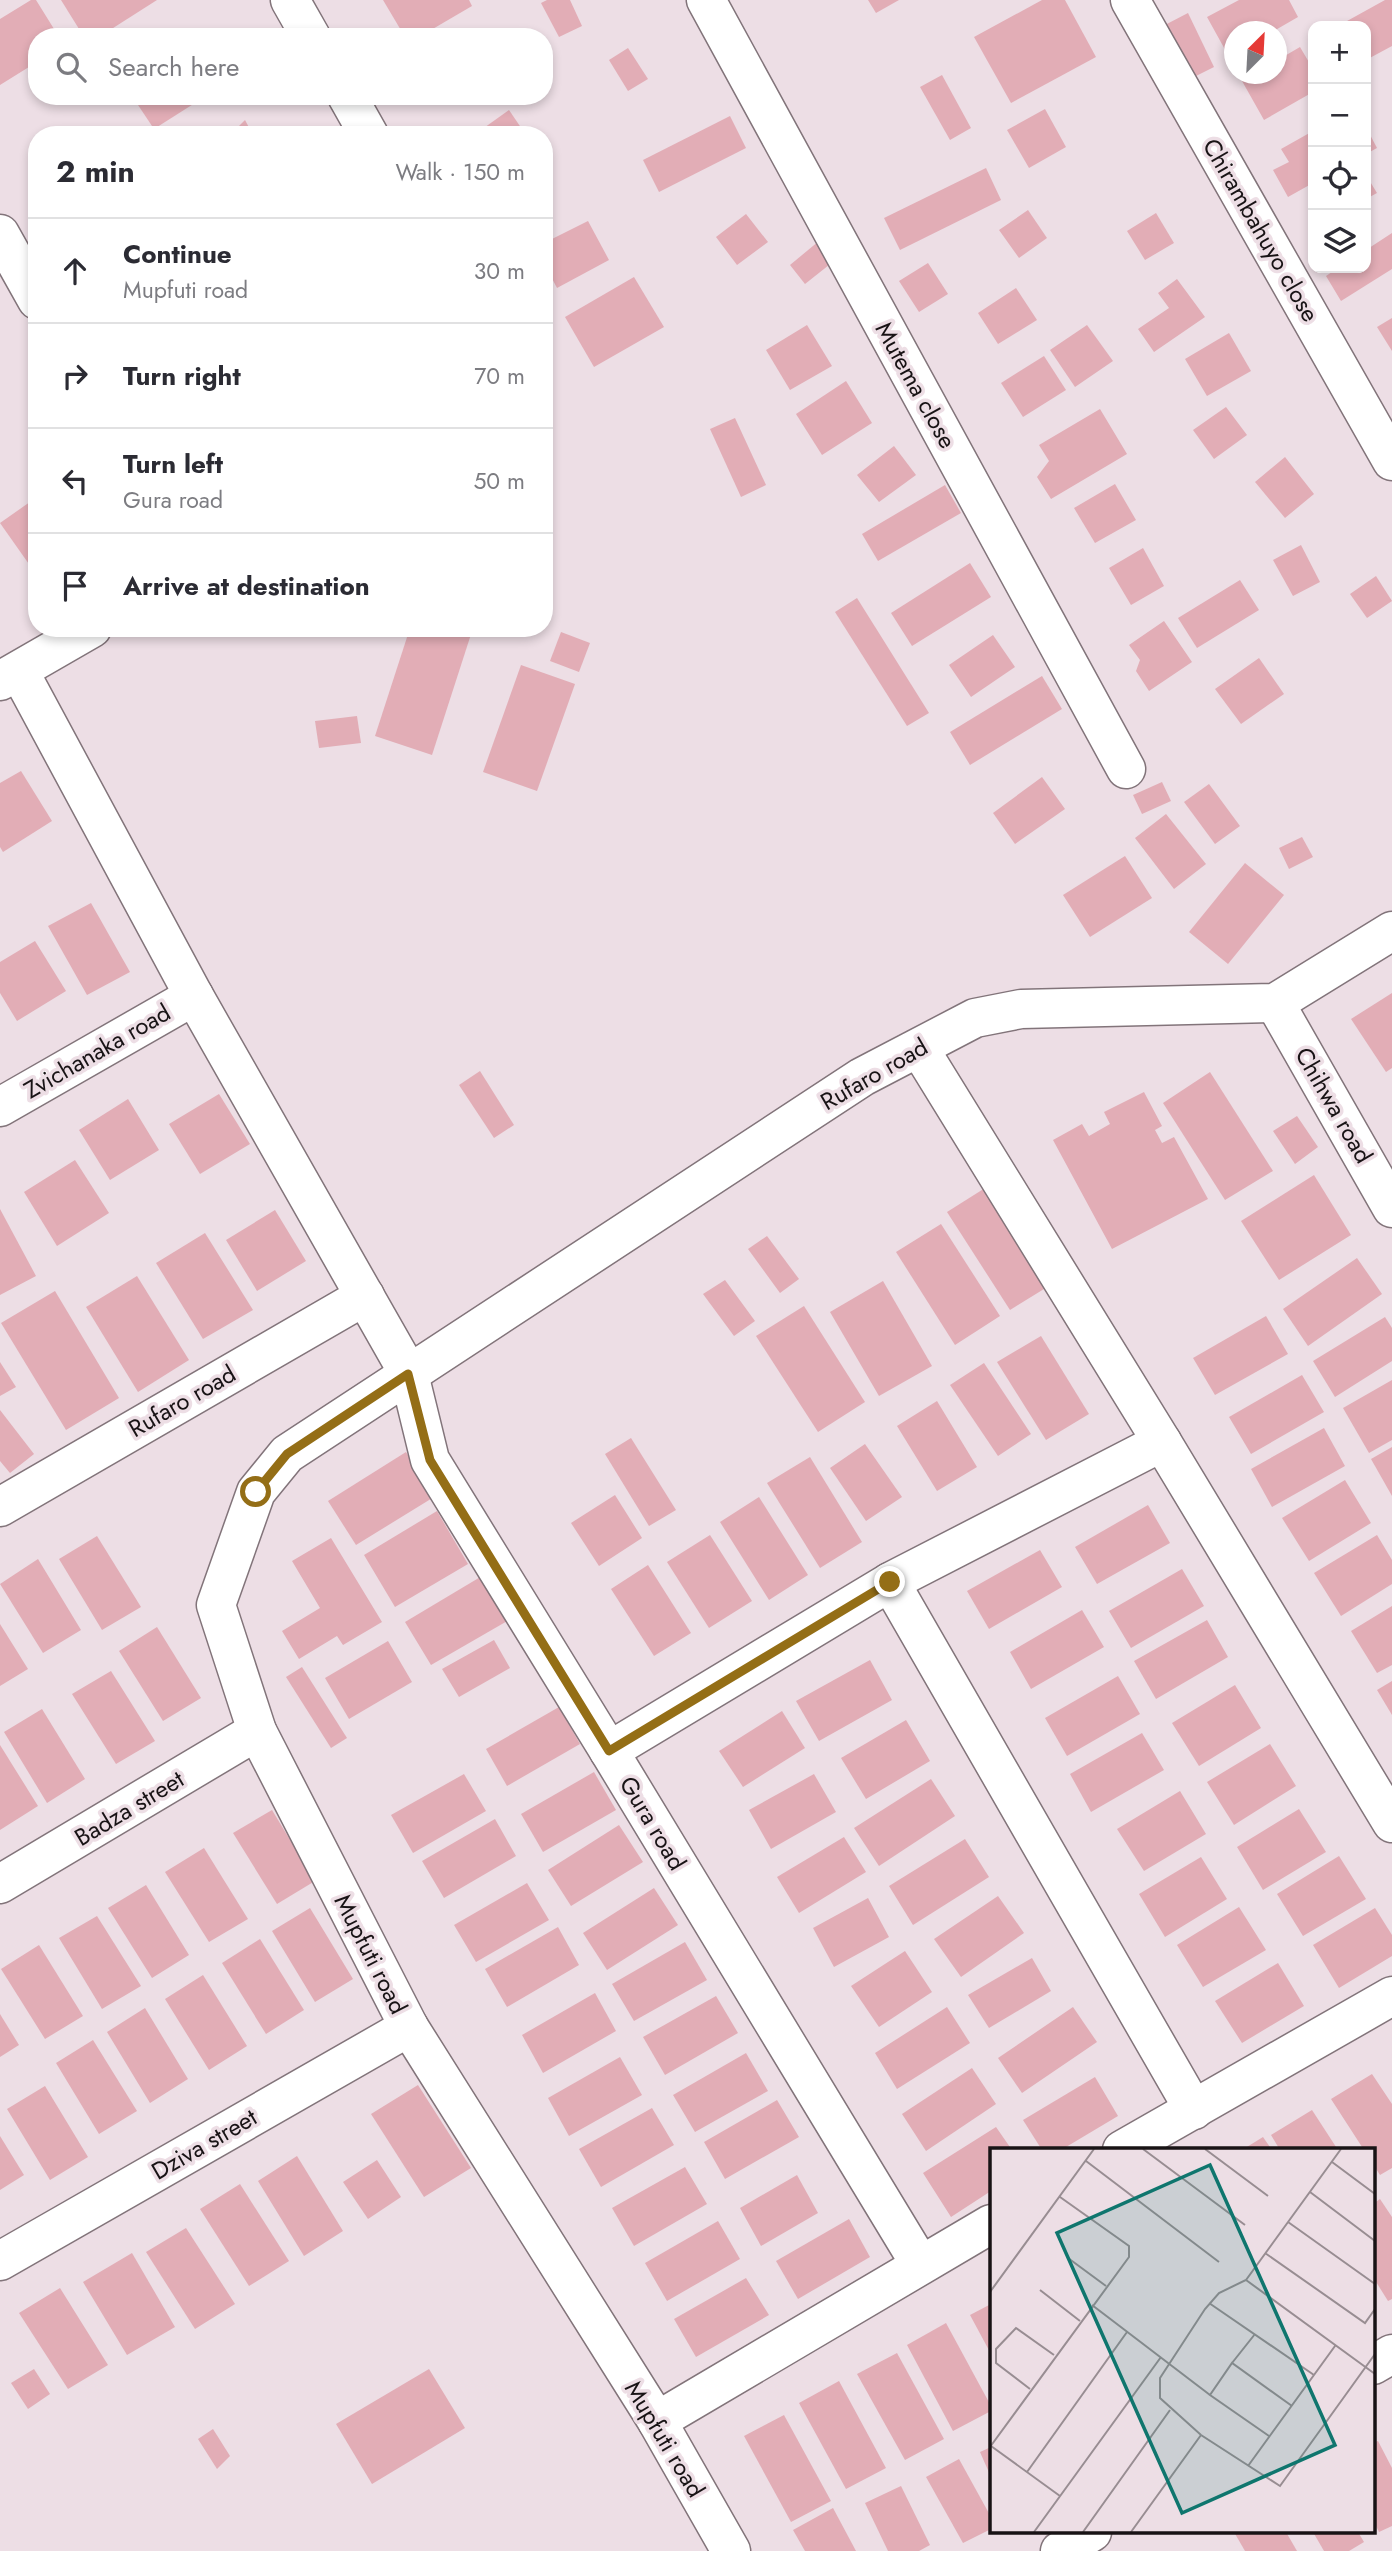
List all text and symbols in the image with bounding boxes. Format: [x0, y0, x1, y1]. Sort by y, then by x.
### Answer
north arrow [1224, 21, 1287, 84]
map controls [1308, 21, 1371, 273]
button: + [1308, 21, 1371, 84]
search box [28, 28, 553, 105]
icon: search [52, 48, 90, 86]
text: Search here [108, 48, 240, 86]
button: − [1308, 84, 1371, 147]
street label: Chirambahuyo close [1194, 132, 1328, 328]
button: locate [1308, 147, 1371, 210]
text: 2 min [56, 150, 135, 193]
text: Walk · 150 m [395, 155, 525, 189]
button: layers [1308, 210, 1371, 273]
text: Continue [123, 235, 232, 273]
icon: ahead [56, 252, 94, 290]
text: 30 m [474, 254, 525, 288]
text: Mupfuti road [123, 273, 248, 307]
street label: Mutema close [867, 315, 965, 455]
icon: right [56, 357, 94, 395]
text: Turn right [123, 357, 241, 395]
text: 70 m [474, 359, 525, 393]
text: Turn left [123, 445, 223, 483]
icon: left [56, 462, 94, 500]
text: 50 m [473, 464, 525, 498]
text: Gura road [123, 483, 223, 517]
icon: arrive [56, 567, 94, 605]
text: Arrive at destination [123, 567, 370, 605]
street label: Zvichanaka road [17, 995, 177, 1107]
street label: Rufaro road [814, 1029, 934, 1119]
street label: Chihwa road [1287, 1040, 1381, 1170]
street label: Rufaro road [122, 1356, 242, 1446]
route start [240, 1476, 271, 1507]
route end [874, 1566, 905, 1597]
street label: Badza street [68, 1761, 191, 1854]
street label: Gura road [611, 1769, 695, 1877]
street label: Mupfuti road [326, 1888, 416, 2020]
street label: Dziva street [145, 2100, 263, 2188]
inset map [990, 2148, 1374, 2534]
street label: Mupfuti road [616, 2374, 714, 2504]

